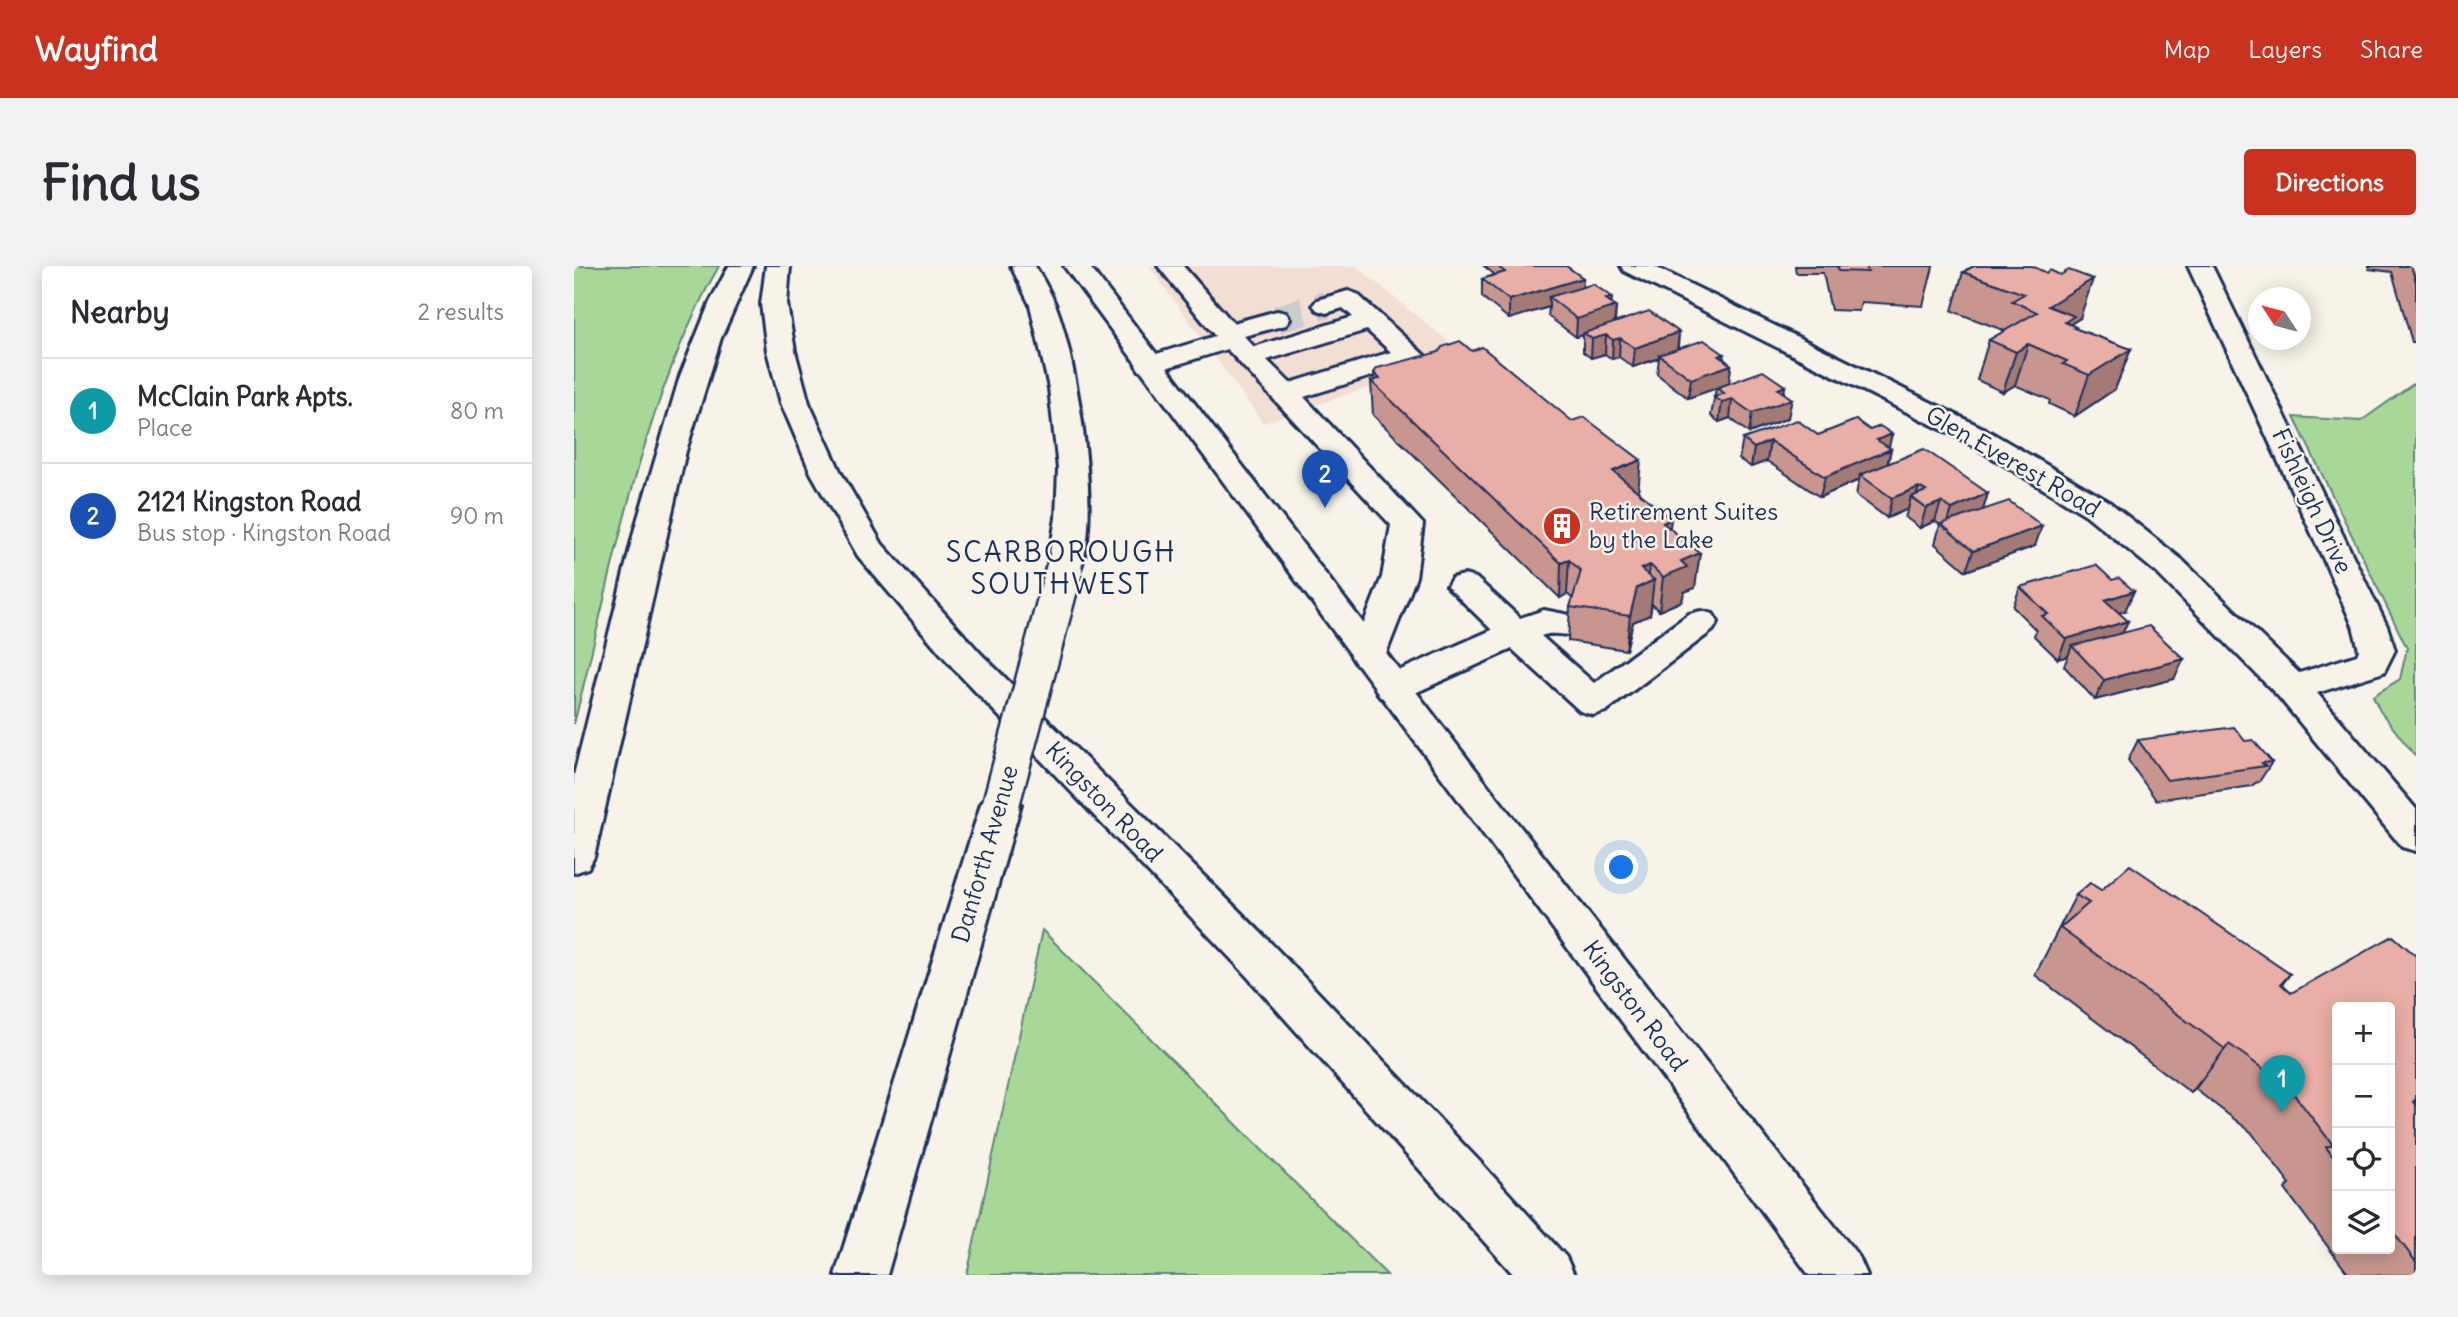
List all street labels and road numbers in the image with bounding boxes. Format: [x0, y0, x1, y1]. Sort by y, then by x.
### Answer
street label: Glen Everest Road [1921, 399, 2106, 523]
street label: Fishleigh Drive [2266, 423, 2360, 578]
street label: Kingston Road [1040, 735, 1170, 868]
street label: Danforth Avenue [944, 761, 1024, 946]
street label: Kingston Road [1577, 934, 1695, 1077]

